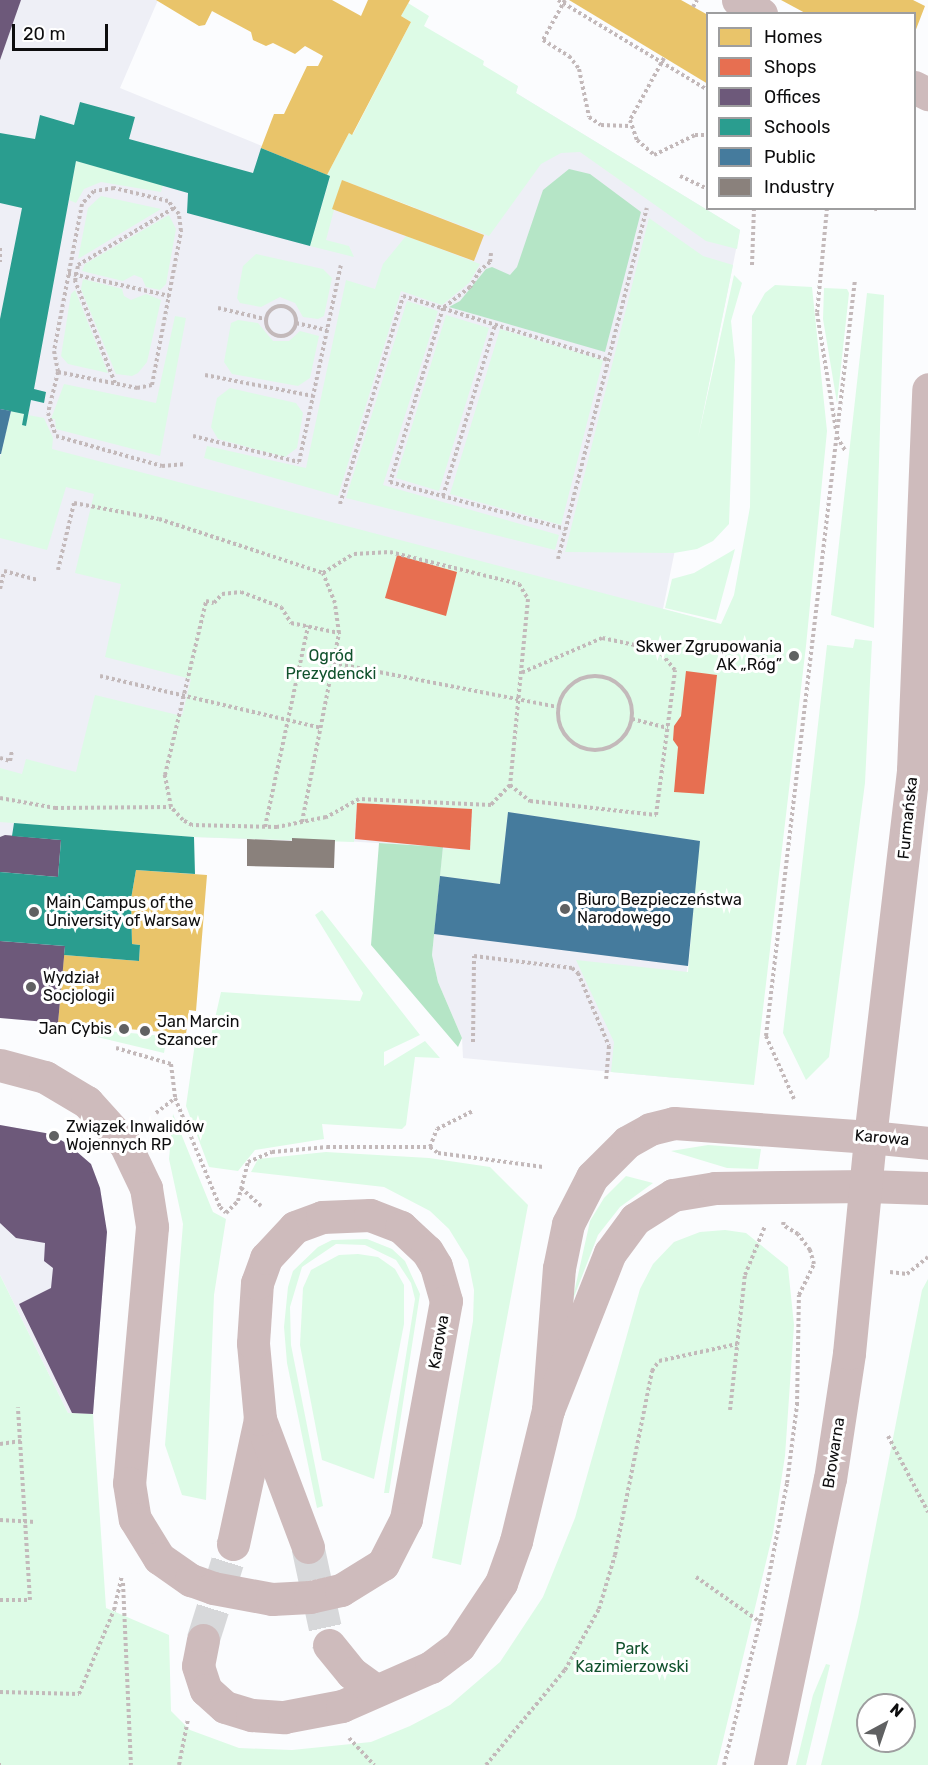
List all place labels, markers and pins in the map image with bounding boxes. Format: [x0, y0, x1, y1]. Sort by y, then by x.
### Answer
place label: Skwer Zgrupowania AK „Róg” [635, 637, 782, 675]
marker: Skwer Zgrupowania AK „Róg” [787, 649, 801, 663]
place label: Biuro Bezpieczeństwa Narodowego [577, 890, 742, 928]
place label: Main Campus of the University of Warsaw [46, 893, 202, 931]
marker: Biuro Bezpieczeństwa Narodowego [558, 902, 572, 916]
marker: Main Campus of the University of Warsaw [27, 905, 41, 919]
place label: Wydział Socjologii [43, 968, 115, 1006]
marker: Wydział Socjologii [24, 980, 38, 994]
place label: Jan Marcin Szancer [157, 1012, 239, 1050]
place label: Jan Cybis [38, 1019, 112, 1039]
marker: Jan Cybis [117, 1022, 131, 1036]
marker: Jan Marcin Szancer [138, 1024, 152, 1038]
place label: Związek Inwalidów Wojennych RP [66, 1117, 204, 1155]
marker: Związek Inwalidów Wojennych RP [47, 1129, 61, 1143]

